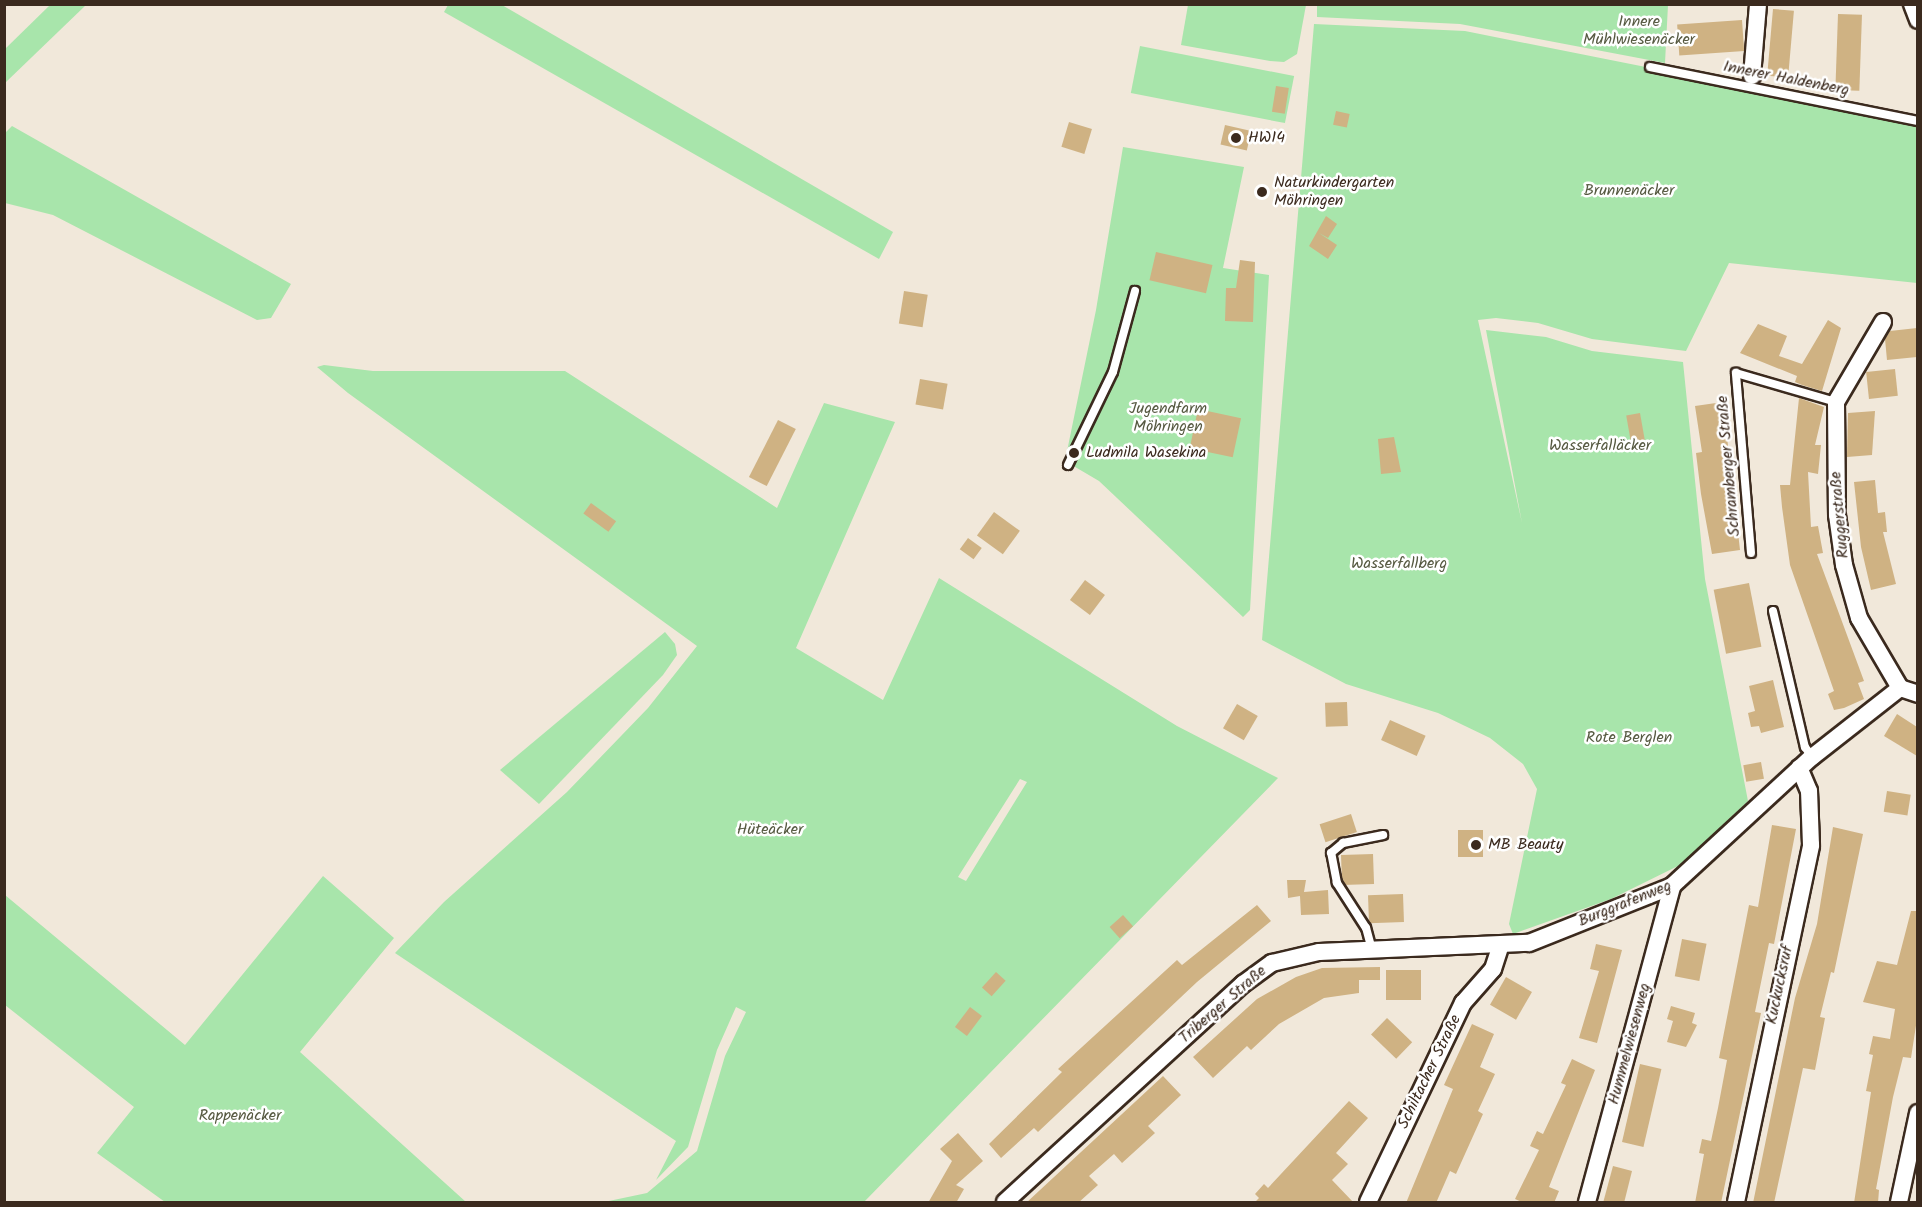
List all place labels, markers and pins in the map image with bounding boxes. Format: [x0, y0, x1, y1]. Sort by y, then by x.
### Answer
place label: HW14 [1248, 128, 1285, 148]
marker: HW14 [1229, 131, 1243, 145]
place label: Naturkindergarten Möhringen [1274, 173, 1394, 211]
marker: Naturkindergarten Möhringen [1255, 185, 1269, 199]
place label: Ludmila Wasekina [1086, 443, 1206, 463]
marker: Ludmila Wasekina [1067, 446, 1081, 460]
place label: MB Beauty [1488, 835, 1564, 855]
marker: MB Beauty [1469, 838, 1483, 852]

